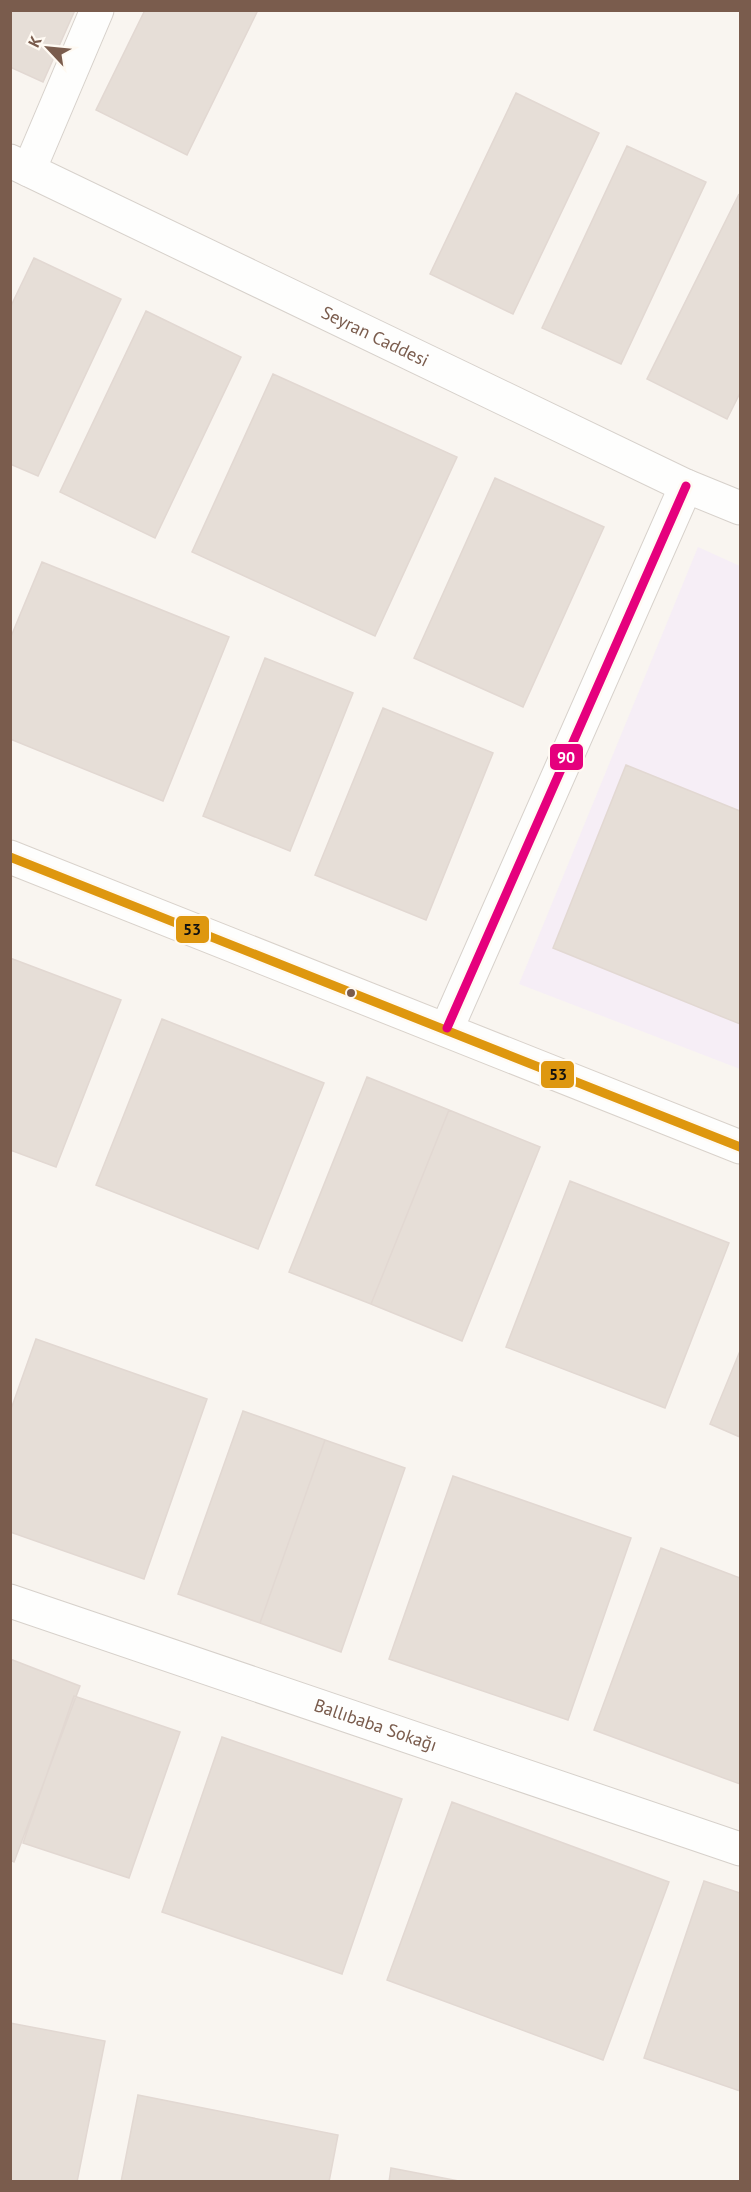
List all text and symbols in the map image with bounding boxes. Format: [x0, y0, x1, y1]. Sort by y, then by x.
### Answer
north arrow [18, 18, 78, 78]
text: K [23, 33, 46, 50]
street label: Seyran Caddesi [318, 300, 433, 372]
line badge: 90 [549, 743, 584, 771]
text: 90 [557, 747, 575, 767]
line badge: 53 [175, 915, 210, 944]
text: 53 [183, 919, 201, 939]
unlabelled marker [345, 987, 357, 999]
line badge: 53 [540, 1060, 575, 1089]
text: 53 [549, 1064, 567, 1084]
street label: Ballıbaba Sokağı [311, 1693, 440, 1756]

